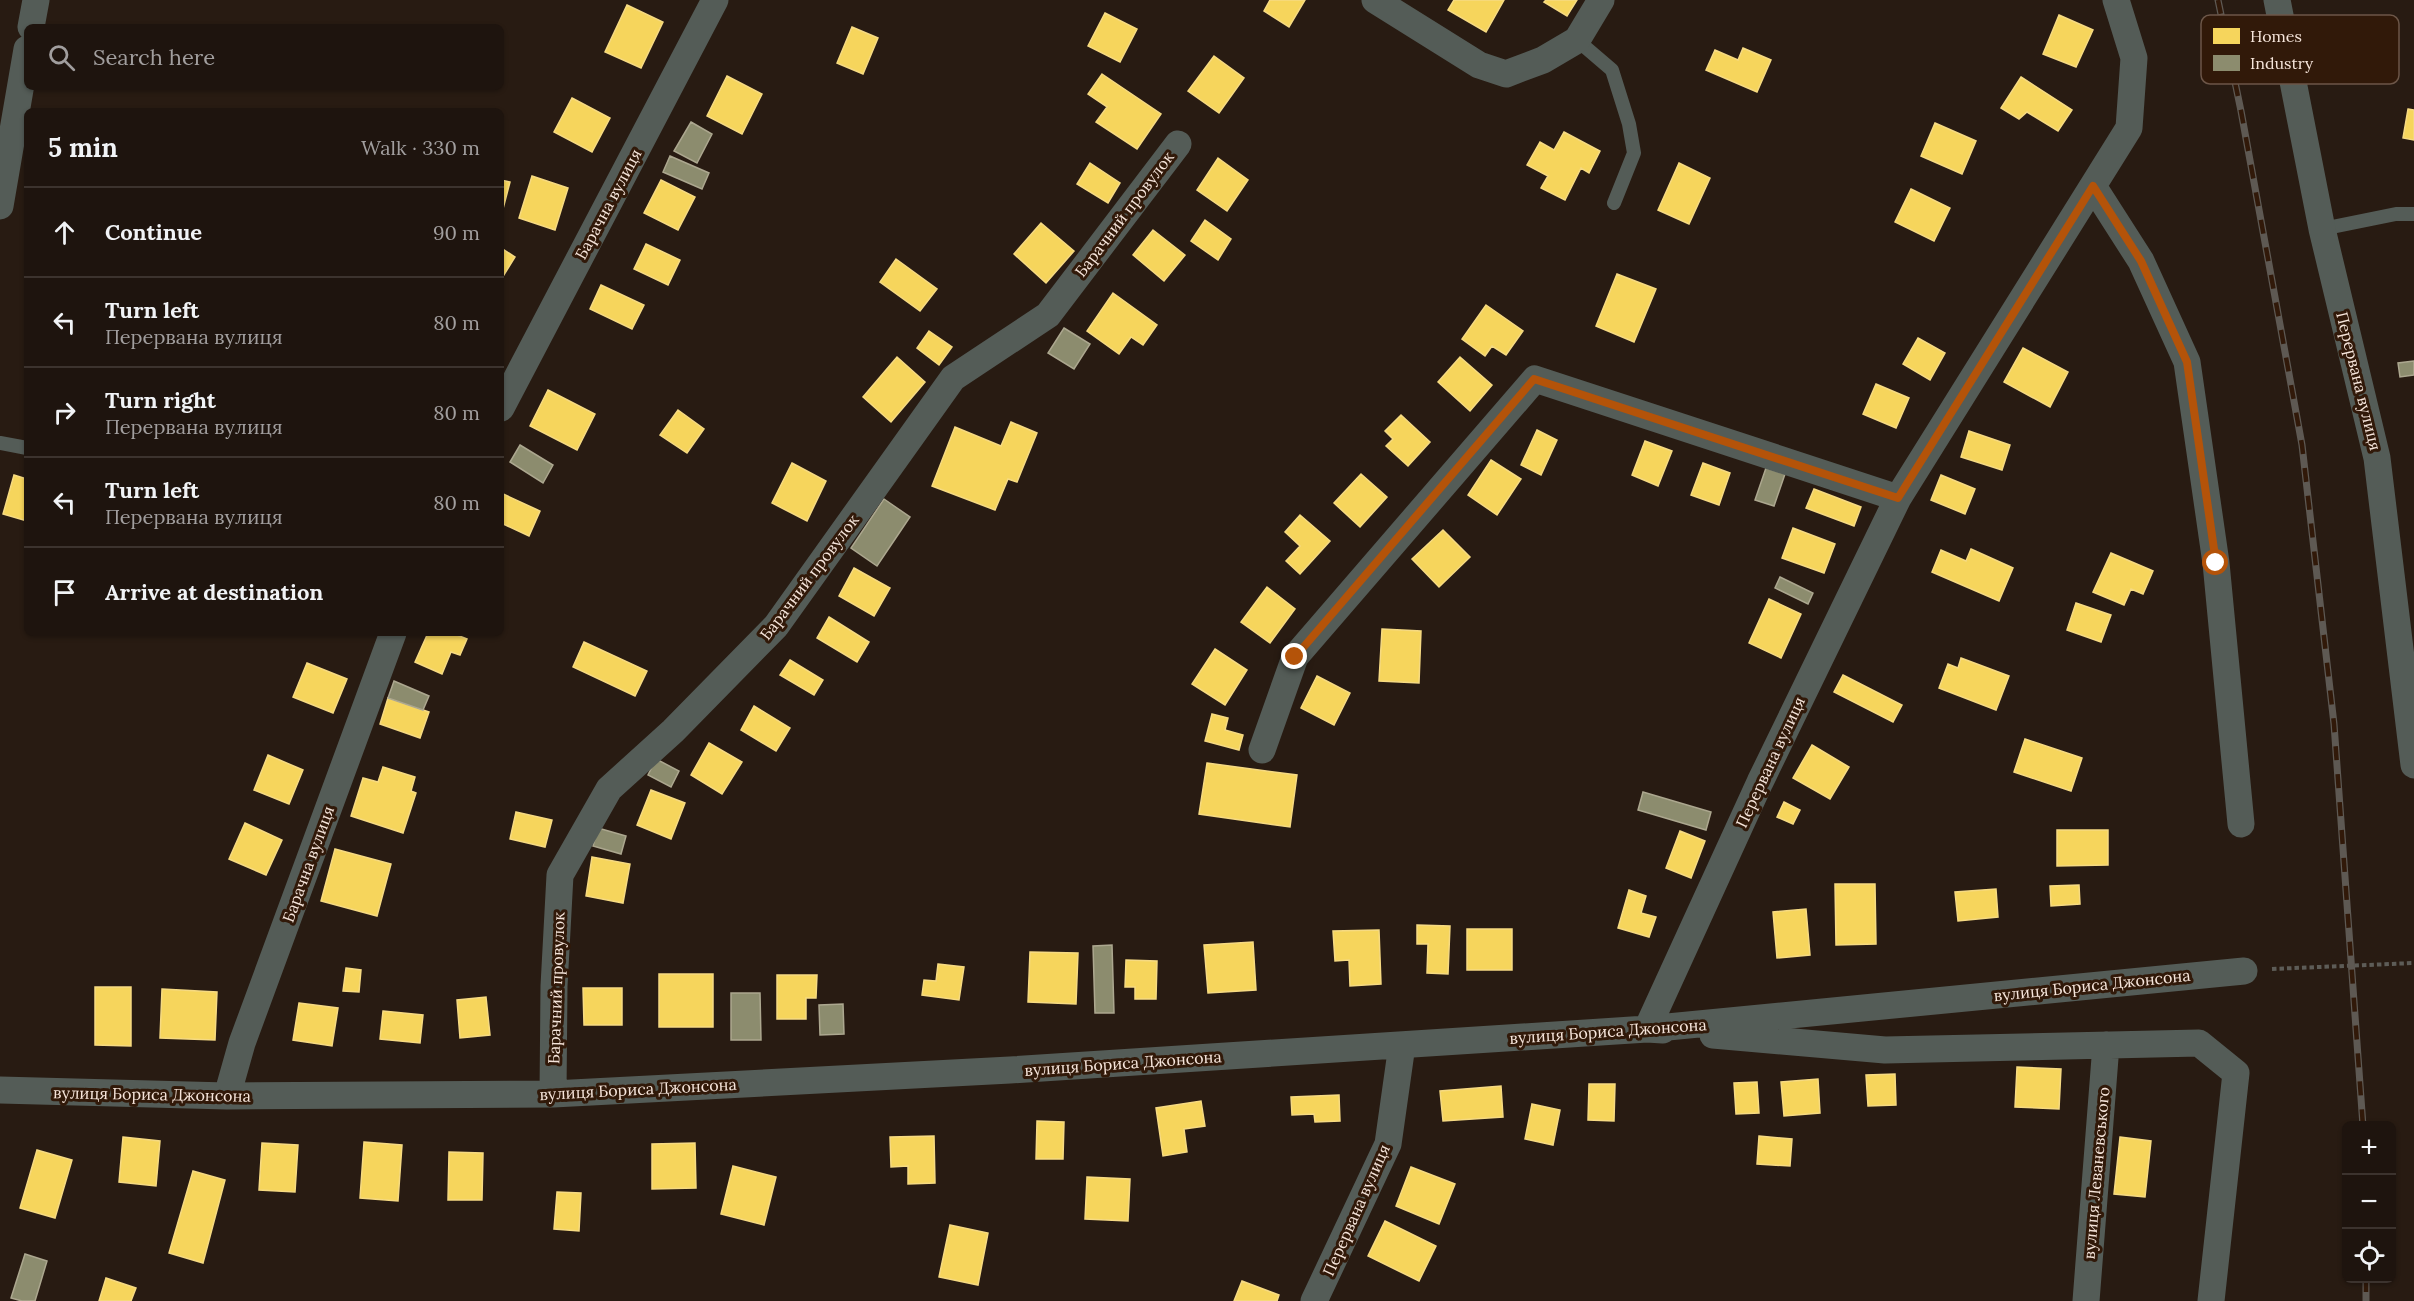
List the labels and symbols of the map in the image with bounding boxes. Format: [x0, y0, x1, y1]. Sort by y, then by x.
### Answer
legend [2201, 15, 2399, 84]
text: Homes [2250, 26, 2302, 46]
text: Industry [2250, 53, 2314, 73]
street label: Барачна вулиця [570, 145, 646, 263]
street label: Барачний провулок [1070, 147, 1178, 281]
street label: Перервана вулиця [2332, 310, 2386, 452]
street label: Барачний провулок [755, 510, 863, 644]
route start [2202, 549, 2228, 575]
route end [1281, 643, 1307, 669]
street label: Перервана вулиця [1731, 693, 1809, 831]
street label: Барачна вулиця [278, 803, 338, 925]
street label: Барачний провулок [543, 911, 569, 1064]
street label: вулиця Бориса Джонсона [1993, 965, 2191, 1005]
street label: вулиця Бориса Джонсона [1509, 1014, 1707, 1048]
street label: вулиця Бориса Джонсона [1024, 1046, 1222, 1080]
street label: вулиця Бориса Джонсона [539, 1074, 737, 1104]
street label: вулиця Бориса Джонсона [53, 1082, 251, 1106]
street label: вулиця Леваневського [2079, 1086, 2113, 1260]
street label: Перервана вулиця [1318, 1141, 1394, 1279]

